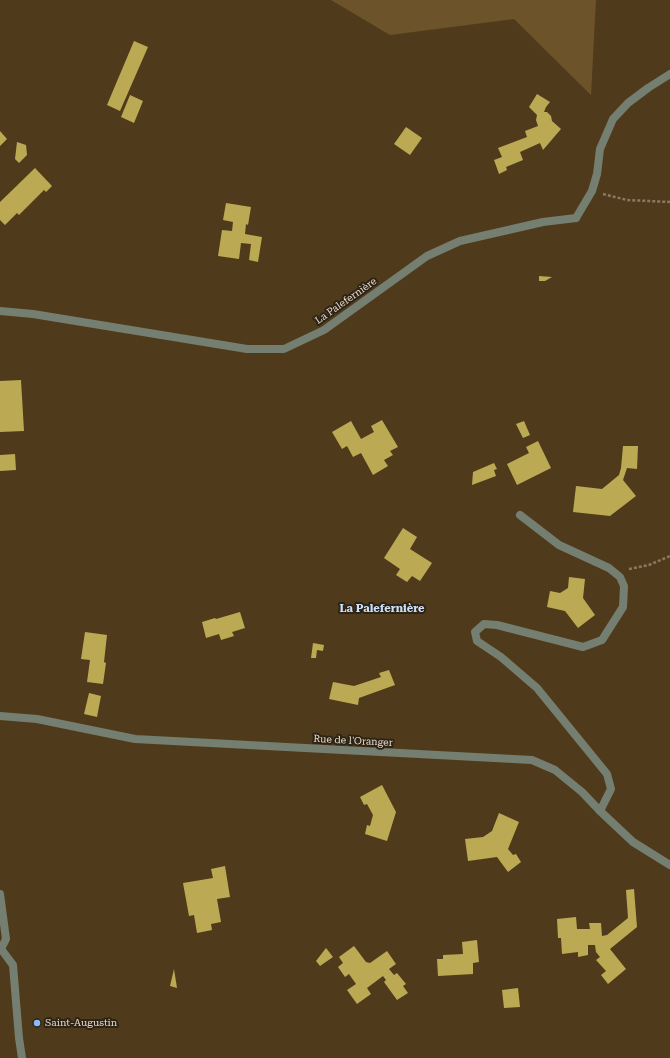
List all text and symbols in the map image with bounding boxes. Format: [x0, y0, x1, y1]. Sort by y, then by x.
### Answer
street label: La Palefernière [313, 275, 379, 327]
district label: La Palefernière [339, 602, 425, 616]
street label: Rue de l'Oranger [313, 733, 393, 749]
place label: Saint-Augustin [45, 1017, 117, 1029]
marker: Saint-Augustin [32, 1018, 42, 1028]

